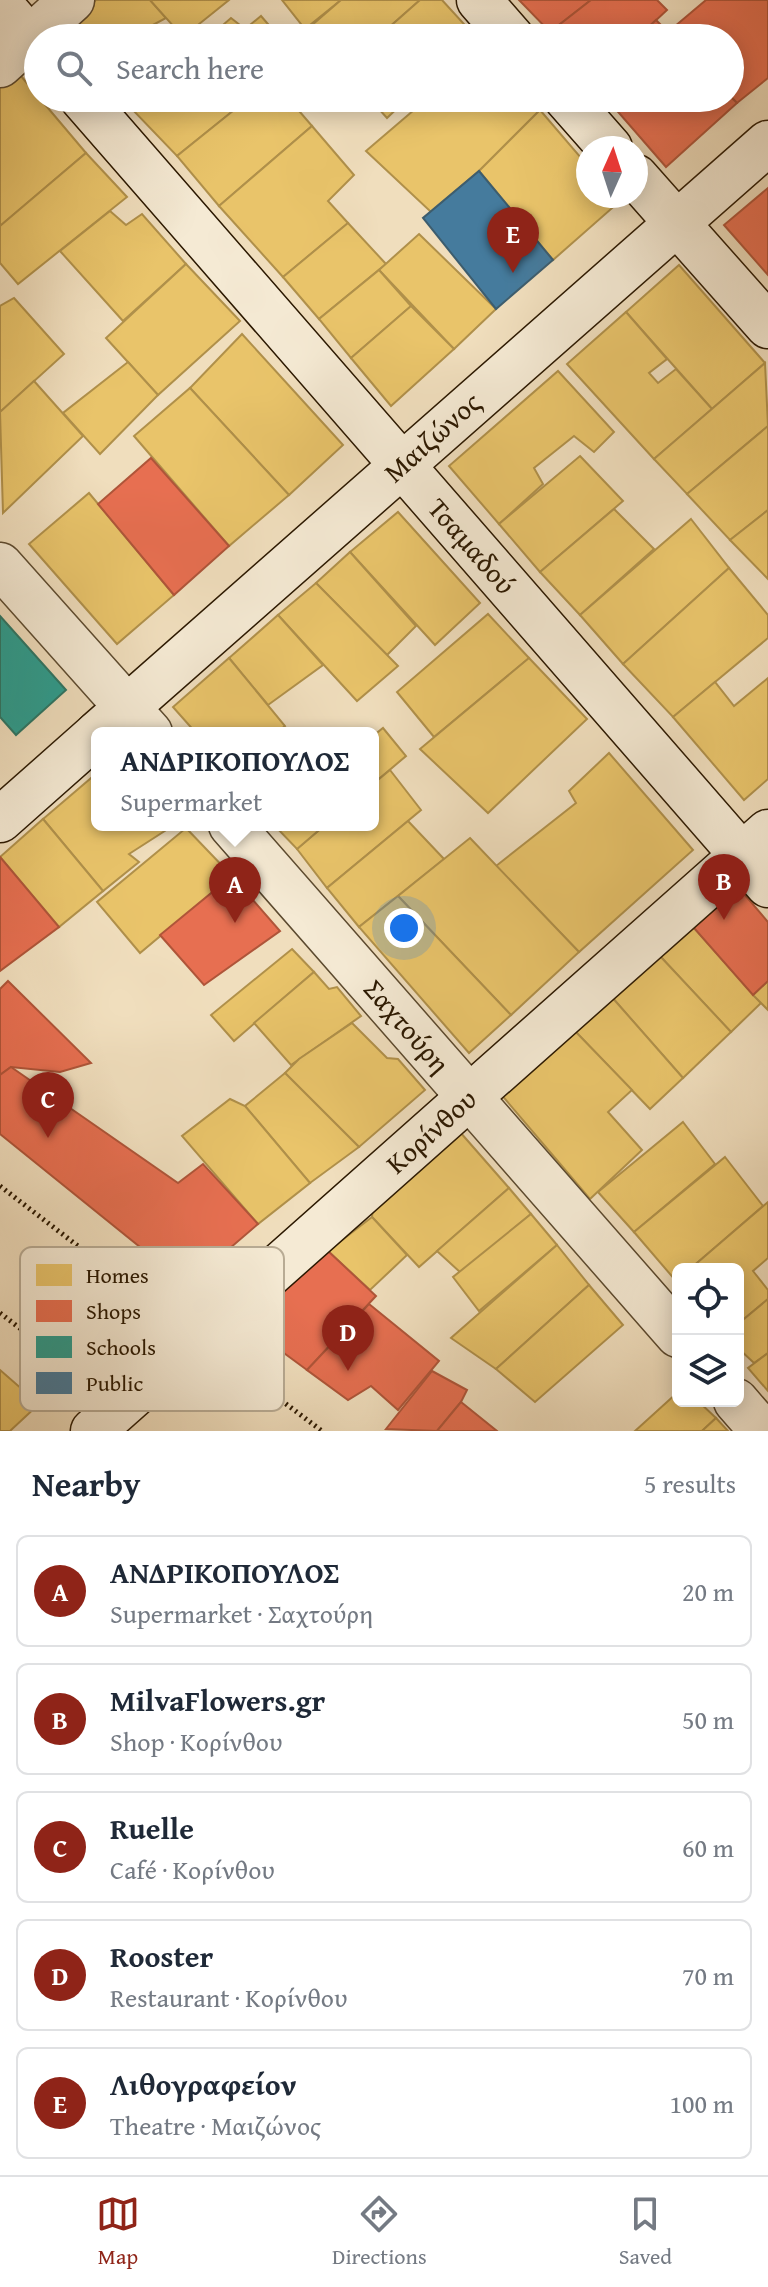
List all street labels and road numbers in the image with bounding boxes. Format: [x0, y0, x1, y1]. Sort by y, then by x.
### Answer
street label: Μαιζώνος [374, 382, 489, 491]
street label: Τσαμαδού [419, 488, 526, 603]
street label: Σαχτούρη [355, 969, 460, 1082]
street label: Κορίνθου [376, 1079, 485, 1183]

